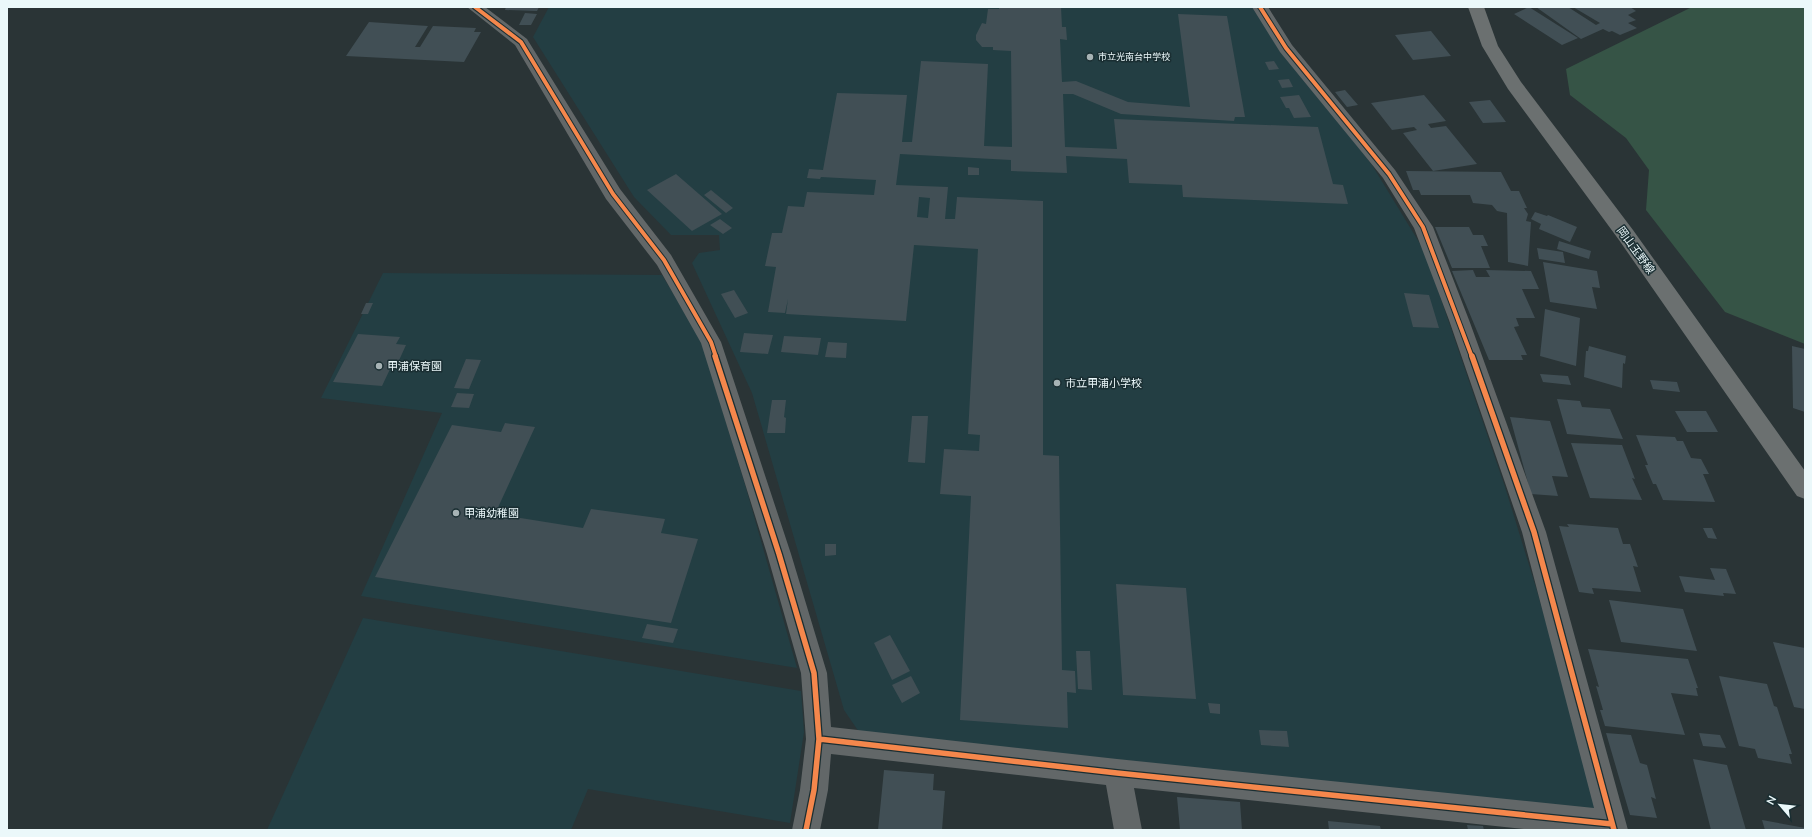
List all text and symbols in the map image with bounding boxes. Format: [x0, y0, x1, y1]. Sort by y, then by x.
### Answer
place label: 市立光南台中学校 [1098, 51, 1170, 62]
marker: 市立光南台中学校 [1085, 52, 1095, 62]
street label: 岡山玉野線 [1614, 224, 1658, 276]
place label: 甲浦保育園 [387, 359, 442, 373]
marker: 甲浦保育園 [374, 361, 384, 371]
place label: 市立甲浦小学校 [1065, 376, 1142, 390]
marker: 市立甲浦小学校 [1052, 378, 1062, 388]
place label: 甲浦幼稚園 [464, 506, 519, 520]
marker: 甲浦幼稚園 [451, 508, 461, 518]
north arrow [1760, 785, 1800, 825]
text: N [1763, 793, 1779, 807]

